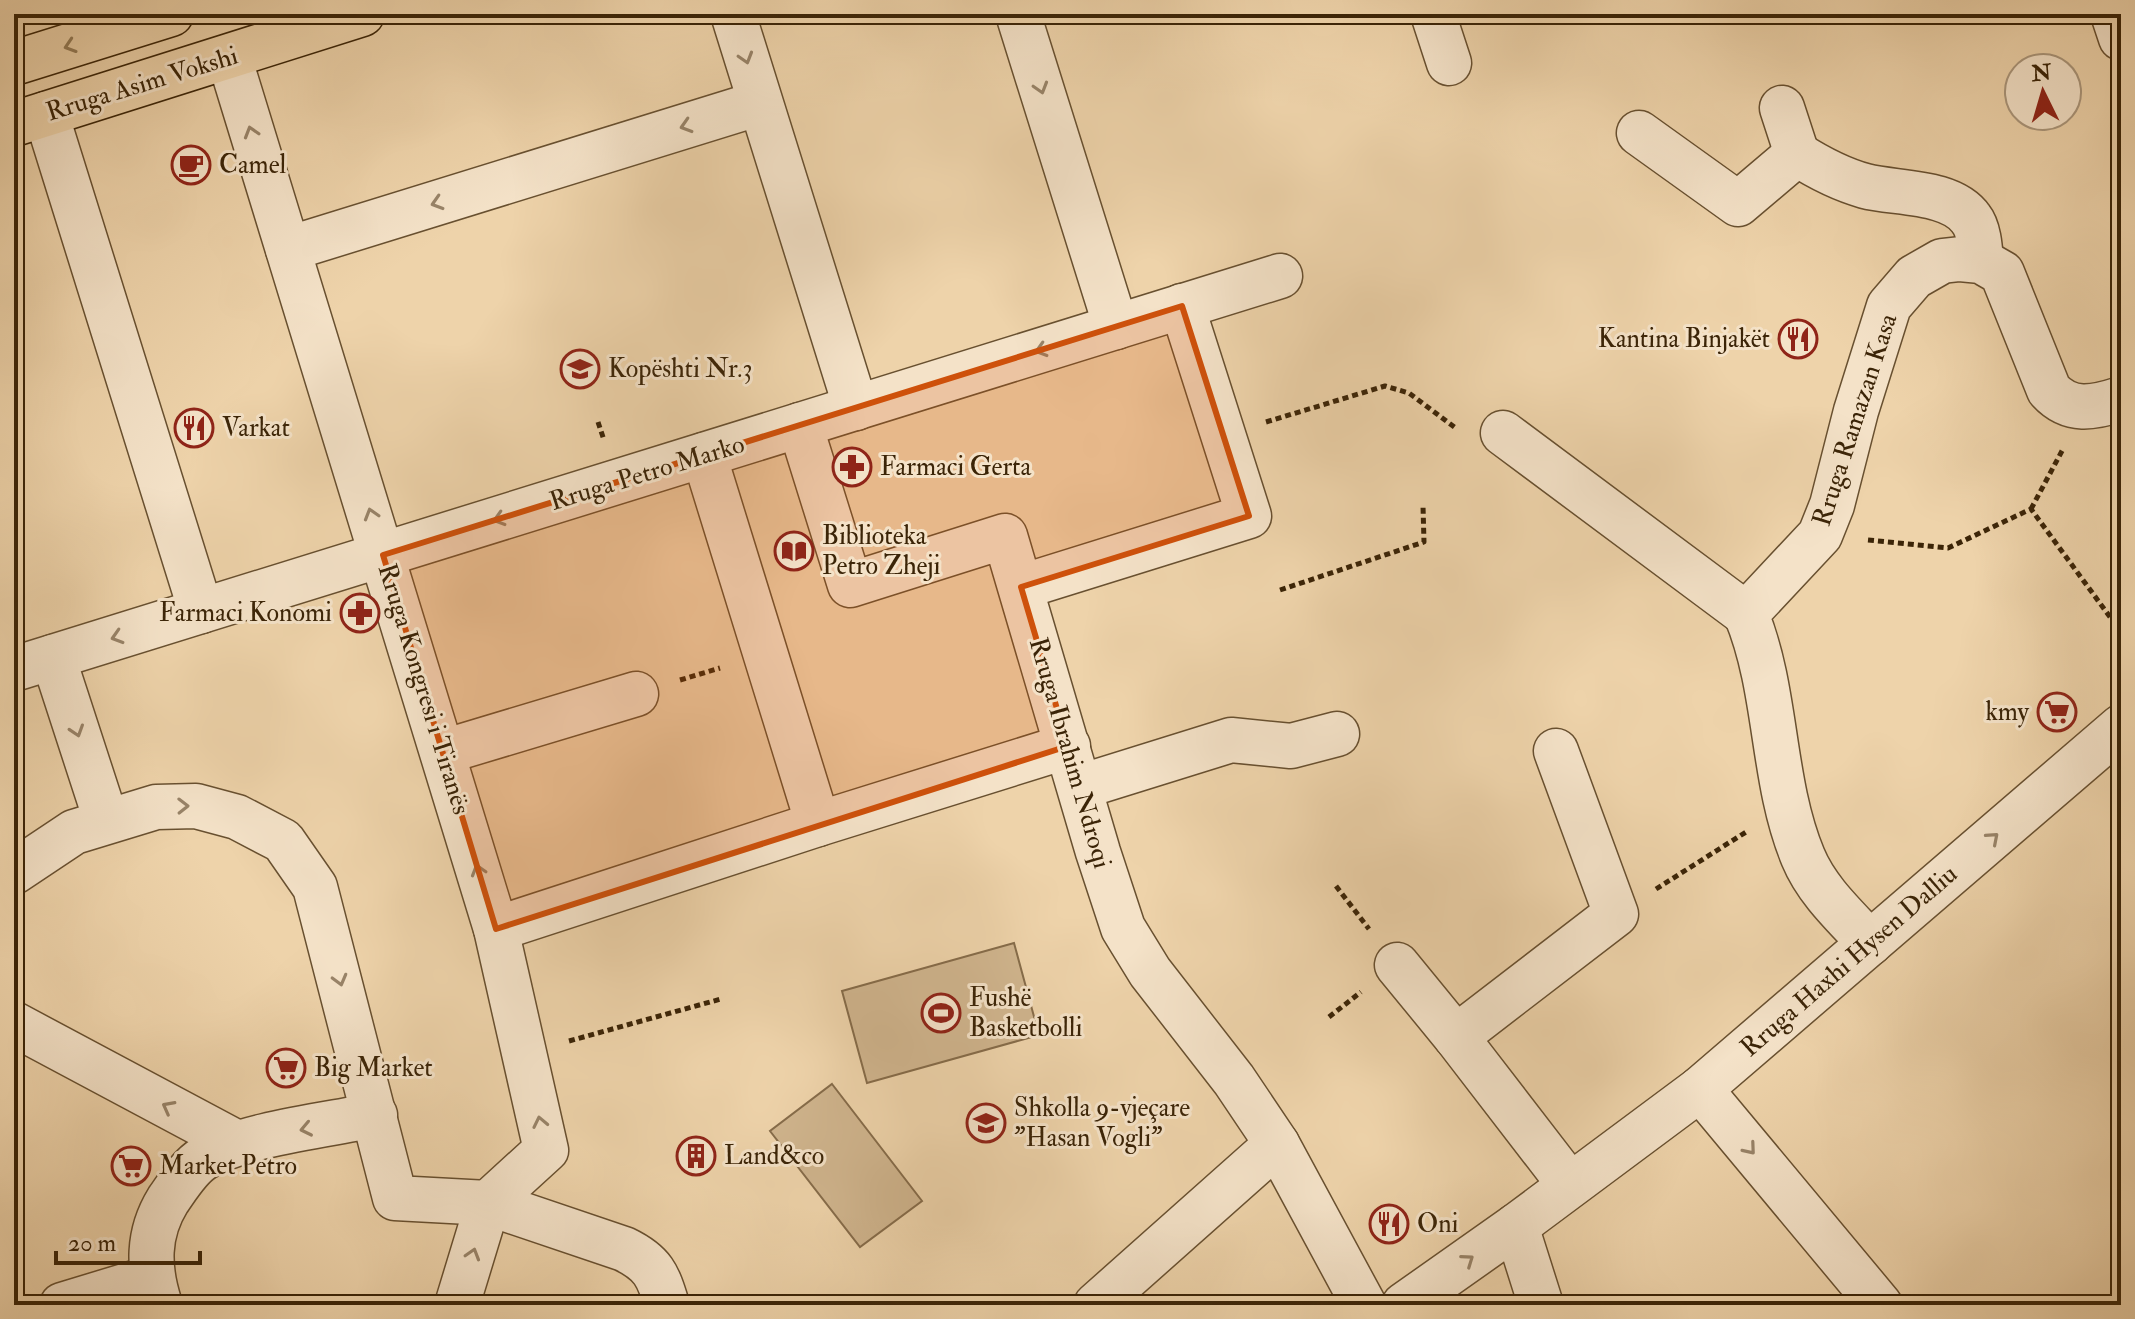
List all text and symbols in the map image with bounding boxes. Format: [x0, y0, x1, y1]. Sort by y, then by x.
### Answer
one-way arrow [63, 37, 77, 53]
street label: Rruga Asim Vokshi [42, 40, 242, 128]
one-way arrow [737, 51, 753, 65]
north arrow [2003, 52, 2083, 132]
text: N [2029, 58, 2053, 88]
one-way arrow [1032, 81, 1048, 95]
one-way arrow [679, 117, 693, 133]
one-way arrow [245, 126, 261, 140]
cafe icon: Camel [170, 144, 212, 186]
place label: Camel [219, 149, 287, 181]
one-way arrow [431, 194, 445, 210]
street label: Rruga Ramazan Kasa [1806, 309, 1905, 530]
restaurant icon: Kantina Binjakët [1777, 318, 1819, 360]
place label: Kantina Binjakët [1598, 323, 1770, 355]
one-way arrow [1035, 341, 1049, 357]
school or university icon: Kopështi Nr.3 [559, 348, 601, 390]
place label: Kopështi Nr.3 [608, 353, 752, 386]
restaurant icon: Varkat [173, 407, 215, 449]
place label: Varkat [222, 412, 290, 444]
street label: Rruga Petro Marko [546, 428, 748, 518]
pharmacy icon: Farmaci Gerta [831, 446, 873, 488]
place label: Farmaci Gerta [880, 451, 1032, 483]
one-way arrow [364, 507, 380, 521]
one-way arrow [492, 510, 506, 526]
place label: Biblioteka Petro Zheji [822, 520, 940, 582]
library icon: Biblioteka Petro Zheji [773, 530, 815, 572]
street label: Rruga Kongresi i Tiranës [371, 560, 477, 818]
pharmacy icon: Farmaci Konomi [339, 592, 381, 634]
place label: Farmaci Konomi [159, 597, 332, 629]
one-way arrow [110, 628, 124, 644]
street label: Rruga Ibrahim Ndroqi [1022, 634, 1118, 872]
supermarket icon: kmy [2036, 691, 2078, 733]
place label: kmy [1985, 696, 2030, 728]
one-way arrow [68, 723, 84, 737]
one-way arrow [177, 798, 190, 815]
one-way arrow [1984, 833, 1999, 848]
street label: Rruga Haxhi Hysen Dalliu [1734, 858, 1964, 1064]
one-way arrow [471, 863, 487, 877]
one-way arrow [330, 972, 347, 986]
place label: Fushë Basketbolli [969, 982, 1082, 1044]
sports icon: Fushë Basketbolli [920, 992, 962, 1034]
supermarket icon: Big Market [265, 1047, 307, 1089]
place label: Big Market [314, 1052, 433, 1084]
place label: Shkolla 9-vjeçare "Hasan Vogli" [1014, 1092, 1190, 1154]
one-way arrow [162, 1101, 177, 1116]
school or university icon: Shkolla 9-vjeçare "Hasan Vogli" [965, 1102, 1007, 1144]
one-way arrow [532, 1116, 549, 1130]
one-way arrow [300, 1120, 313, 1137]
building icon: Land&co [675, 1135, 717, 1177]
one-way arrow [1740, 1139, 1755, 1154]
place label: Land&co [724, 1140, 824, 1172]
supermarket icon: Market Petro [110, 1145, 152, 1187]
place label: Market Petro [159, 1150, 297, 1182]
restaurant icon: Oni [1368, 1203, 1410, 1245]
place label: Oni [1417, 1208, 1459, 1240]
scale bar [56, 1215, 200, 1265]
text: 20 m [68, 1228, 117, 1259]
one-way arrow [464, 1248, 480, 1261]
one-way arrow [1459, 1255, 1473, 1270]

